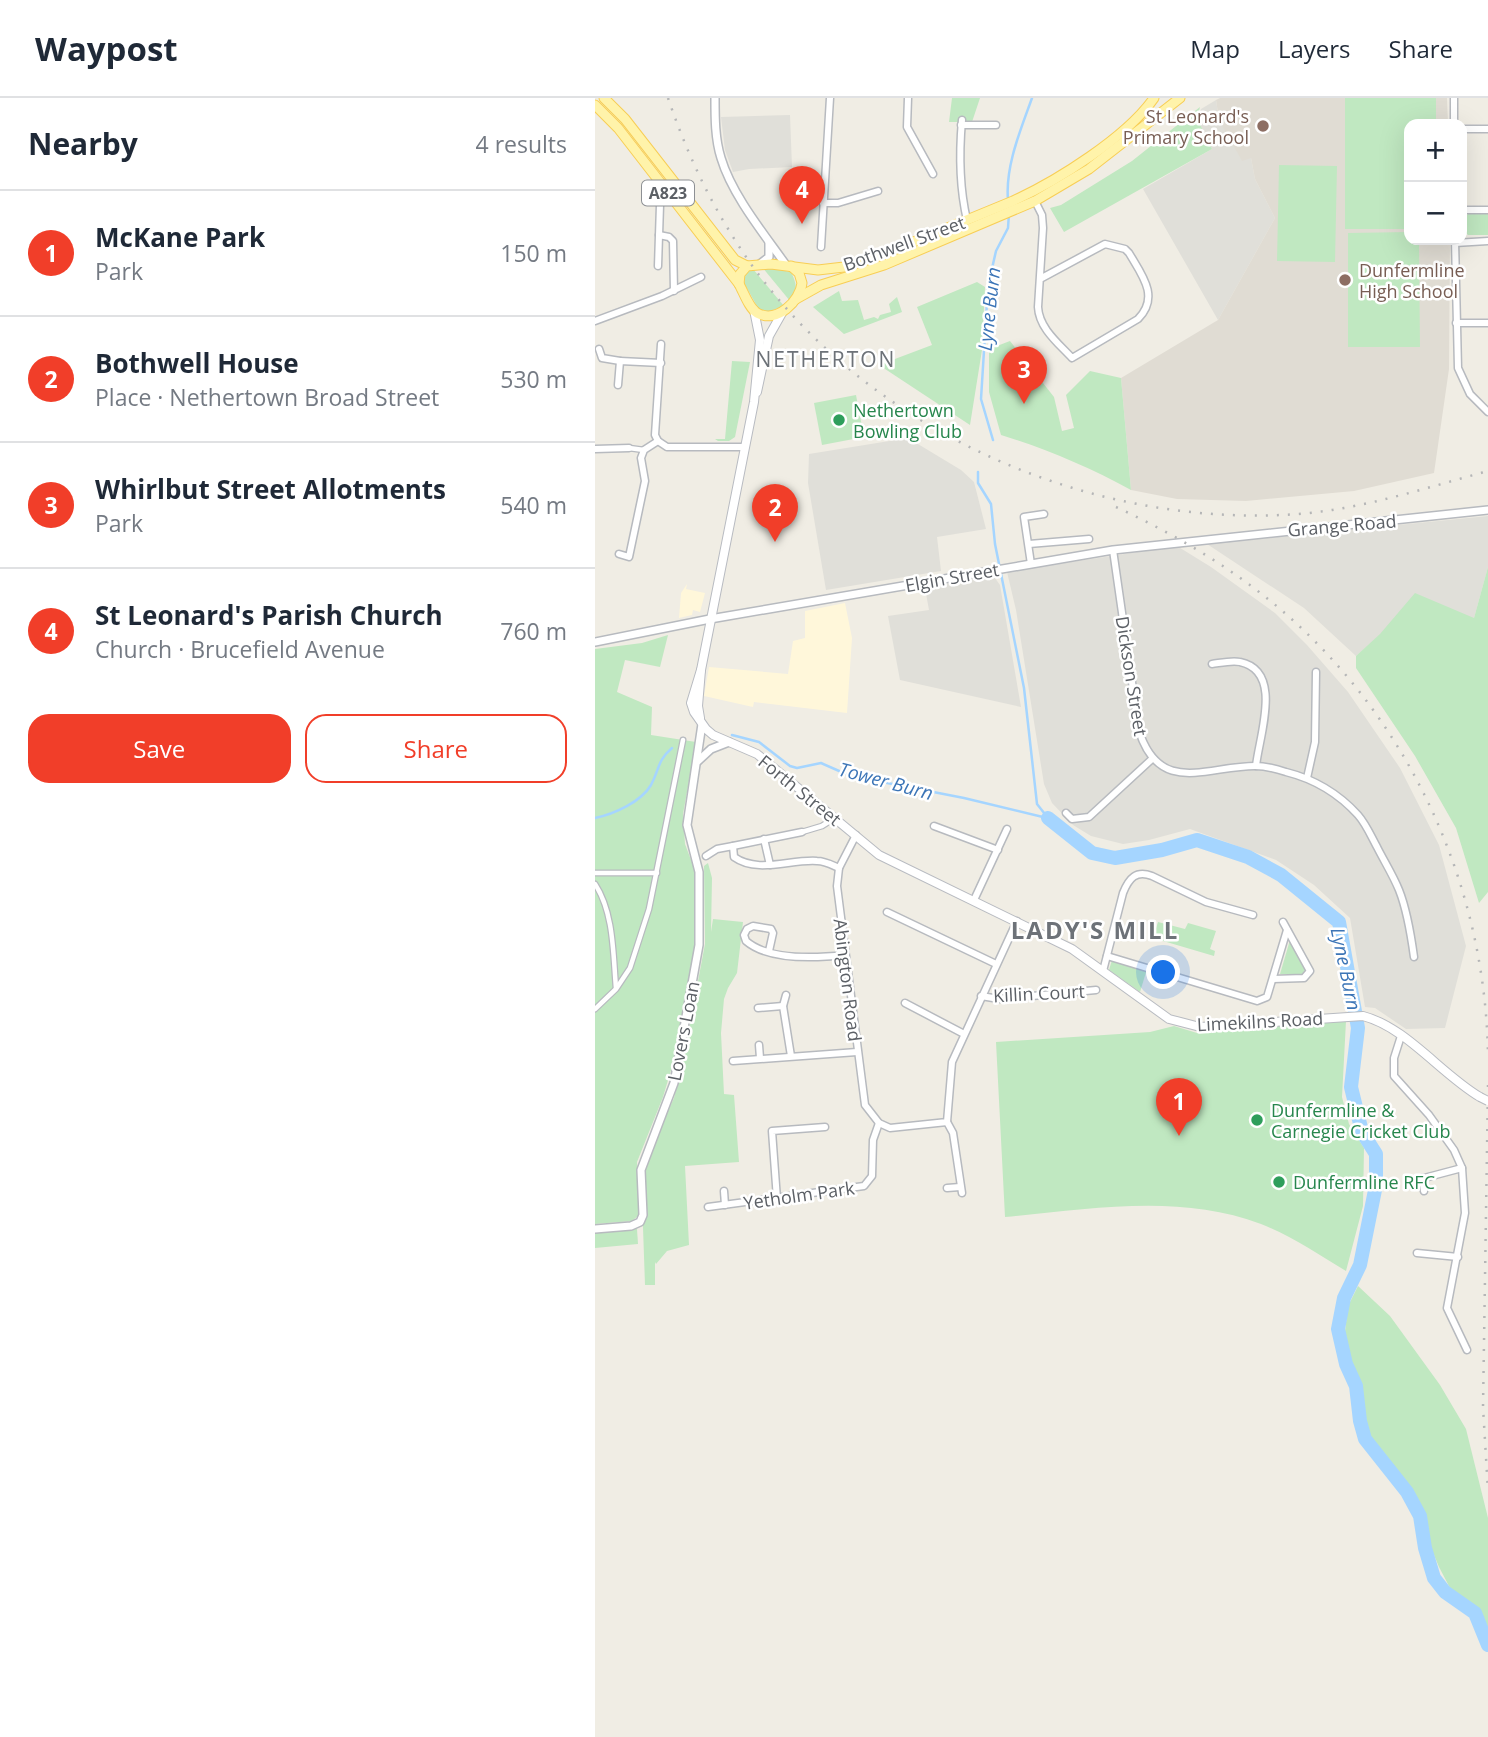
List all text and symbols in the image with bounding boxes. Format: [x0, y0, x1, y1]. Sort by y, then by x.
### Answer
text: Waypost [35, 26, 178, 71]
text: Map [1190, 32, 1240, 65]
text: Layers [1278, 32, 1351, 65]
text: Share [1389, 32, 1453, 65]
place label: St Leonard's Primary School [1123, 104, 1249, 149]
marker: St Leonard's Primary School [1255, 118, 1271, 134]
map controls [1404, 119, 1467, 245]
button: + [1404, 119, 1467, 182]
text: Nearby [28, 123, 138, 164]
text: 4 results [476, 128, 567, 160]
pin: 4 [779, 166, 825, 224]
road number: A823 [642, 180, 694, 206]
button: − [1404, 182, 1467, 245]
street label: Bothwell Street [840, 210, 968, 276]
text: McKane Park [95, 219, 265, 255]
text: 1 [44, 237, 58, 269]
text: 150 m [500, 237, 567, 269]
text: Park [95, 255, 143, 287]
place label: Dunfermline High School [1359, 258, 1465, 303]
water label: Lyne Burn [972, 266, 1006, 352]
marker: Dunfermline High School [1337, 272, 1353, 288]
text: Bothwell House [95, 345, 299, 381]
district label: NETHERTON [756, 345, 896, 373]
pin: 3 [1001, 346, 1047, 404]
text: 2 [44, 363, 58, 395]
text: 530 m [500, 363, 567, 395]
text: Place · Nethertown Broad Street [95, 381, 439, 413]
place label: Nethertown Bowling Club [853, 398, 962, 443]
marker: Nethertown Bowling Club [831, 412, 847, 428]
text: Whirlbut Street Allotments [95, 471, 446, 507]
pin: 2 [752, 484, 798, 542]
text: 3 [44, 489, 58, 521]
text: 540 m [500, 489, 567, 521]
text: Park [95, 507, 143, 539]
street label: Grange Road [1287, 508, 1397, 542]
street label: Elgin Street [903, 557, 1001, 597]
text: St Leonard's Parish Church [95, 597, 443, 633]
street label: Dickson Street [1111, 614, 1153, 738]
text: 4 [44, 615, 58, 647]
text: 760 m [500, 615, 567, 647]
text: Church · Brucefield Avenue [95, 633, 385, 665]
button: Save [28, 714, 291, 783]
button: Share [305, 714, 567, 783]
street label: Forth Street [754, 749, 846, 831]
water label: Tower Burn [836, 756, 936, 806]
district label: LADY'S MILL [1011, 913, 1179, 946]
street label: Abington Road [829, 917, 867, 1043]
water label: Lyne Burn [1325, 925, 1367, 1013]
your location [1146, 955, 1180, 989]
street label: Lovers Loan [662, 979, 704, 1083]
street label: Killin Court [992, 979, 1086, 1007]
street label: Limekilns Road [1196, 1006, 1324, 1036]
pin: 1 [1156, 1078, 1202, 1136]
place label: Dunfermline & Carnegie Cricket Club [1271, 1098, 1450, 1143]
marker: Dunfermline & Carnegie Cricket Club [1249, 1112, 1265, 1128]
place label: Dunfermline RFC [1293, 1170, 1435, 1194]
marker: Dunfermline RFC [1271, 1174, 1287, 1190]
street label: Yetholm Park [742, 1175, 857, 1215]

